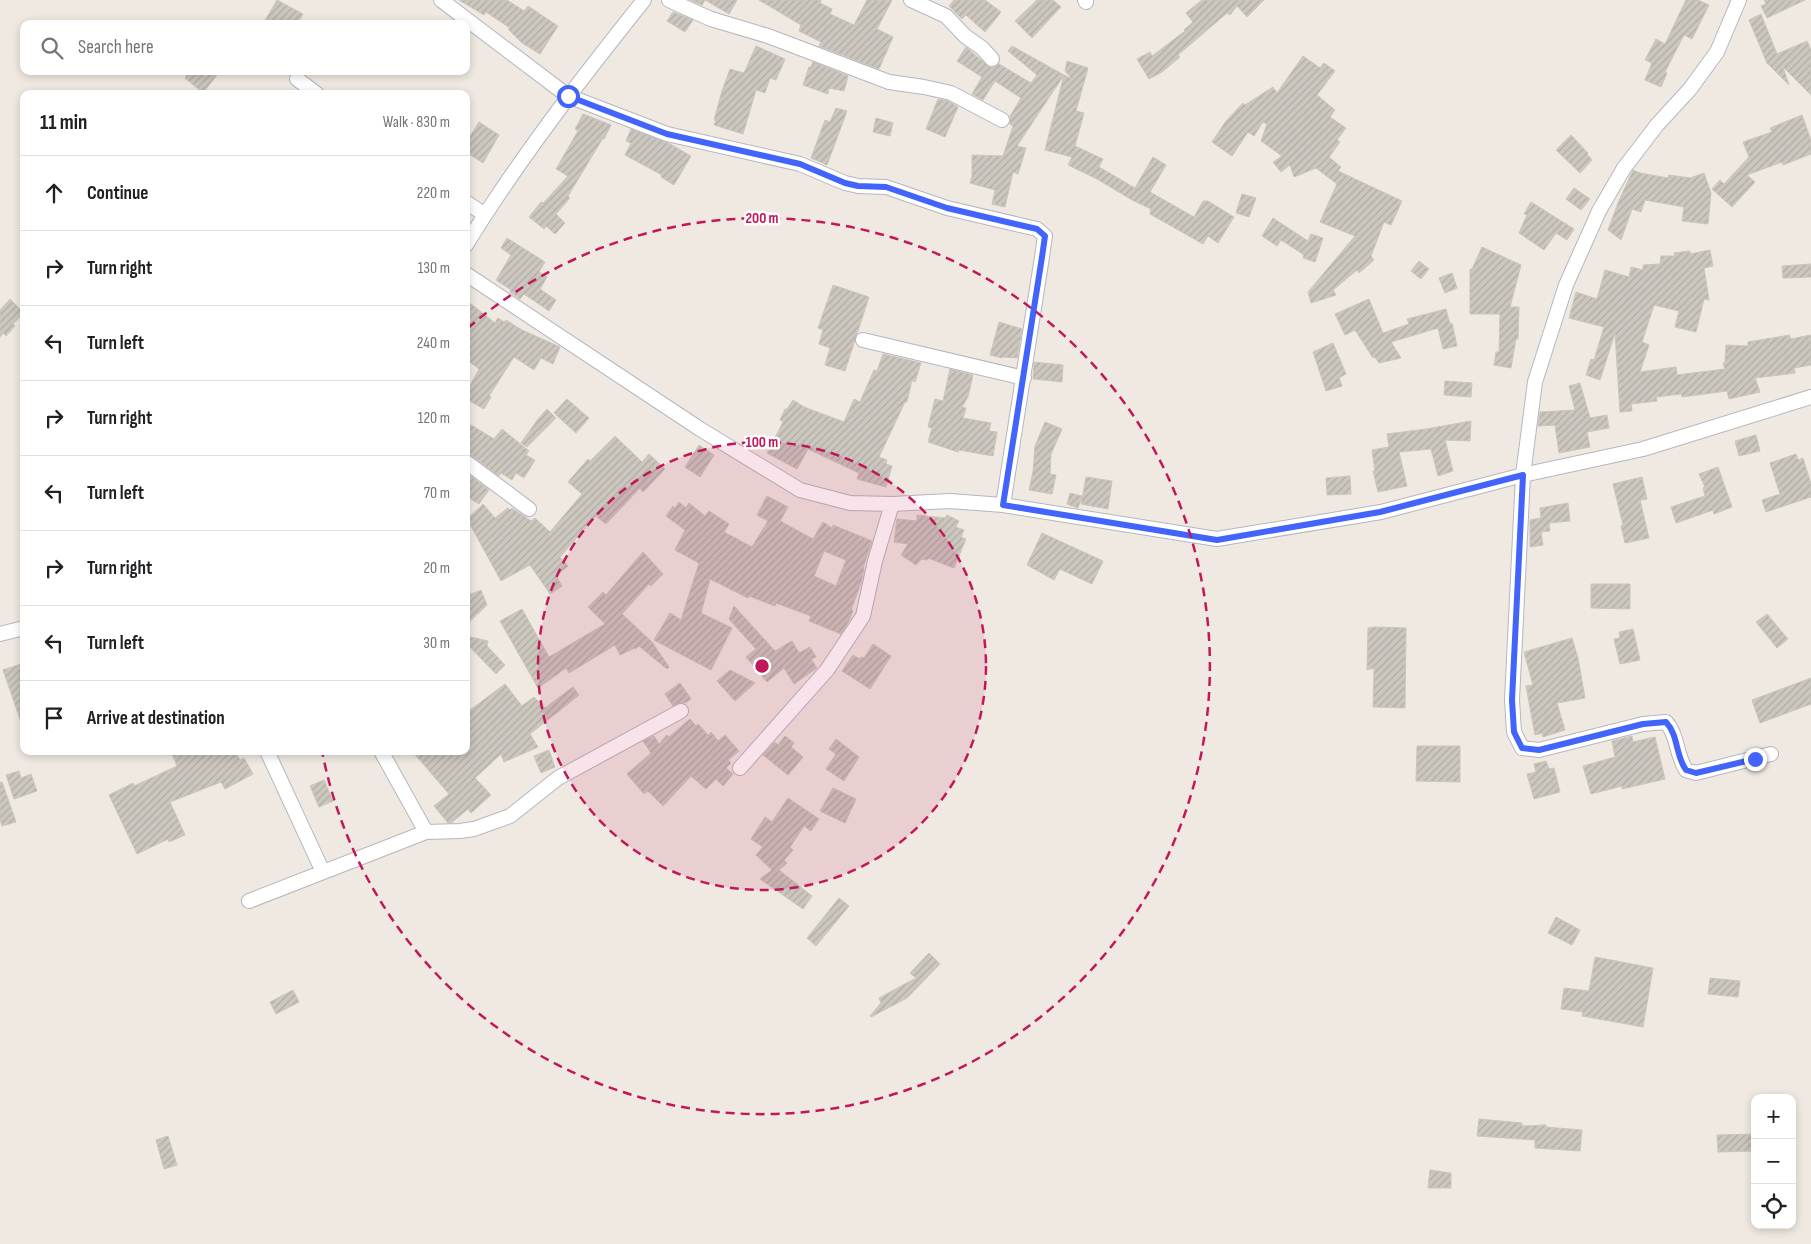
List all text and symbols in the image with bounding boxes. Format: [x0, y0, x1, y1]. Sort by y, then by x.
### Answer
search box [20, 20, 470, 75]
icon: search [38, 34, 66, 62]
text: Search here [78, 36, 154, 59]
route start [557, 85, 580, 108]
text: 11 min [40, 110, 87, 135]
text: Walk · 830 m [383, 113, 450, 132]
icon: ahead [40, 179, 68, 207]
text: Continue [87, 182, 148, 205]
text: 220 m [417, 184, 450, 203]
text: 200 m [745, 209, 779, 228]
icon: right [40, 254, 68, 282]
text: Turn right [87, 257, 152, 280]
text: 130 m [418, 259, 450, 278]
icon: left [40, 329, 68, 357]
text: Turn left [87, 332, 144, 355]
text: 240 m [417, 334, 450, 353]
icon: right [40, 404, 68, 432]
text: Turn right [87, 407, 152, 430]
text: 120 m [418, 409, 450, 428]
text: 100 m [746, 433, 778, 452]
icon: left [40, 479, 68, 507]
text: Turn left [87, 482, 144, 505]
text: 70 m [424, 484, 450, 503]
icon: right [40, 554, 68, 582]
text: Turn right [87, 557, 152, 580]
text: 20 m [423, 559, 450, 578]
icon: left [40, 629, 68, 657]
text: Turn left [87, 632, 144, 655]
text: 30 m [423, 634, 450, 653]
centre of rings [753, 657, 771, 675]
icon: arrive [40, 704, 68, 732]
text: Arrive at destination [87, 707, 225, 730]
route end [1744, 748, 1767, 771]
map controls [1751, 1094, 1796, 1229]
button: + [1751, 1094, 1796, 1139]
button: − [1751, 1139, 1796, 1184]
button: locate [1751, 1184, 1796, 1229]

